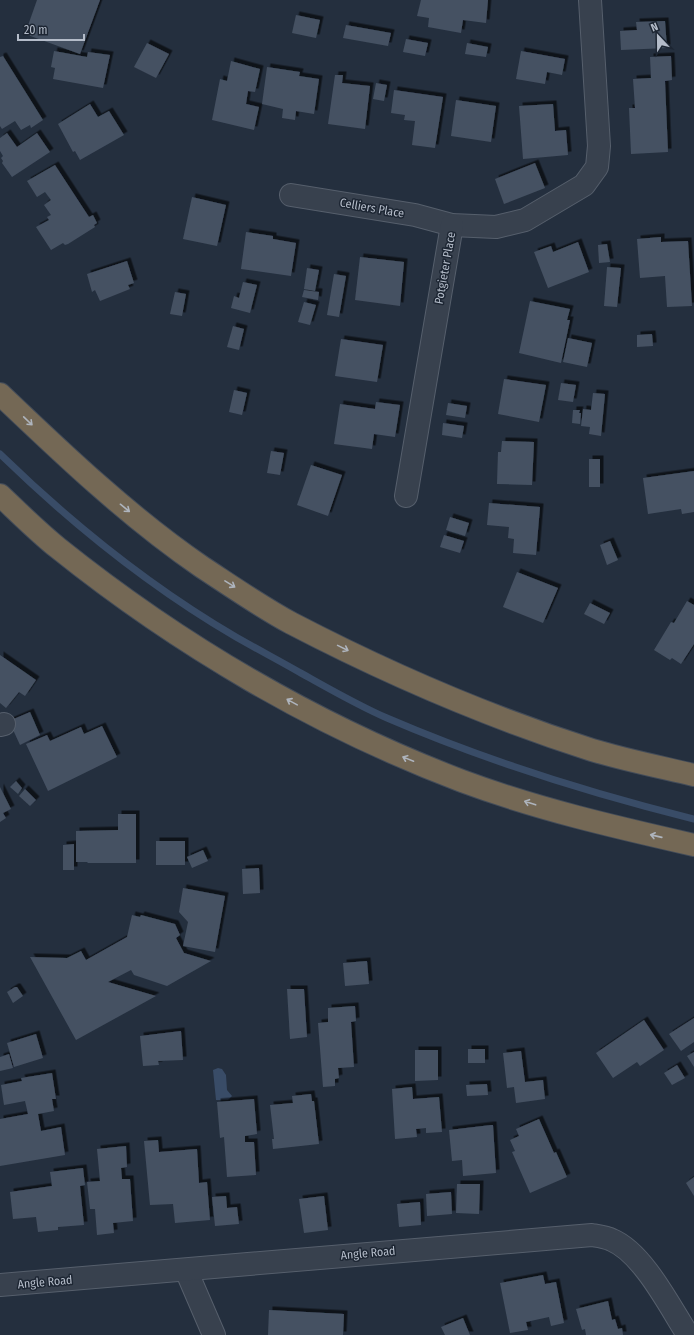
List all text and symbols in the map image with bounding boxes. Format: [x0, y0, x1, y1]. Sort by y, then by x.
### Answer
scale bar [18, 16, 84, 42]
north arrow [638, 16, 678, 56]
text: N [649, 20, 660, 34]
text: 20 m [24, 23, 48, 37]
street label: Celliers Place [339, 195, 405, 221]
street label: Potgieter Place [432, 231, 458, 305]
one-way arrow [23, 416, 33, 426]
one-way arrow [119, 503, 130, 512]
one-way arrow [224, 581, 236, 589]
one-way arrow [337, 645, 349, 652]
one-way arrow [286, 697, 298, 705]
one-way arrow [403, 754, 415, 762]
one-way arrow [524, 799, 537, 806]
one-way arrow [650, 832, 663, 840]
street label: Angle Road [340, 1244, 396, 1262]
street label: Angle Road [17, 1273, 73, 1291]

